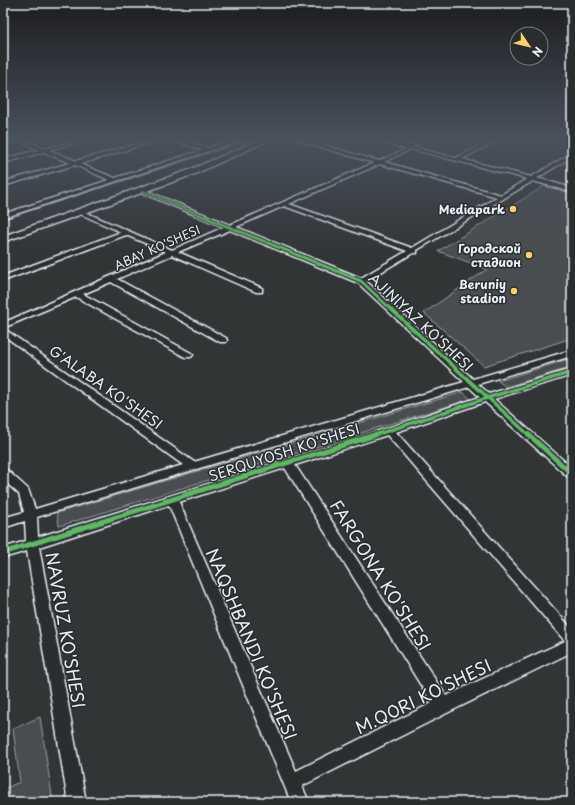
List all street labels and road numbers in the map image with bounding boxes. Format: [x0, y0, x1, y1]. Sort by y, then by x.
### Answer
street label: ABAY KO'SHESI [111, 220, 203, 274]
street label: AJINIYAZ KO'SHESI [364, 268, 478, 376]
street label: G'ALABA KO'SHESI [45, 340, 167, 434]
street label: SERQUYOSH KO'SHESI [206, 418, 362, 486]
street label: FARGONA KO'SHESI [324, 494, 438, 656]
street label: NAQSHBANDI KO'SHESI [200, 544, 304, 744]
street label: NAVRUZ KO'SHESI [39, 550, 93, 710]
street label: M.QORI KO'SHESI [350, 652, 496, 740]

